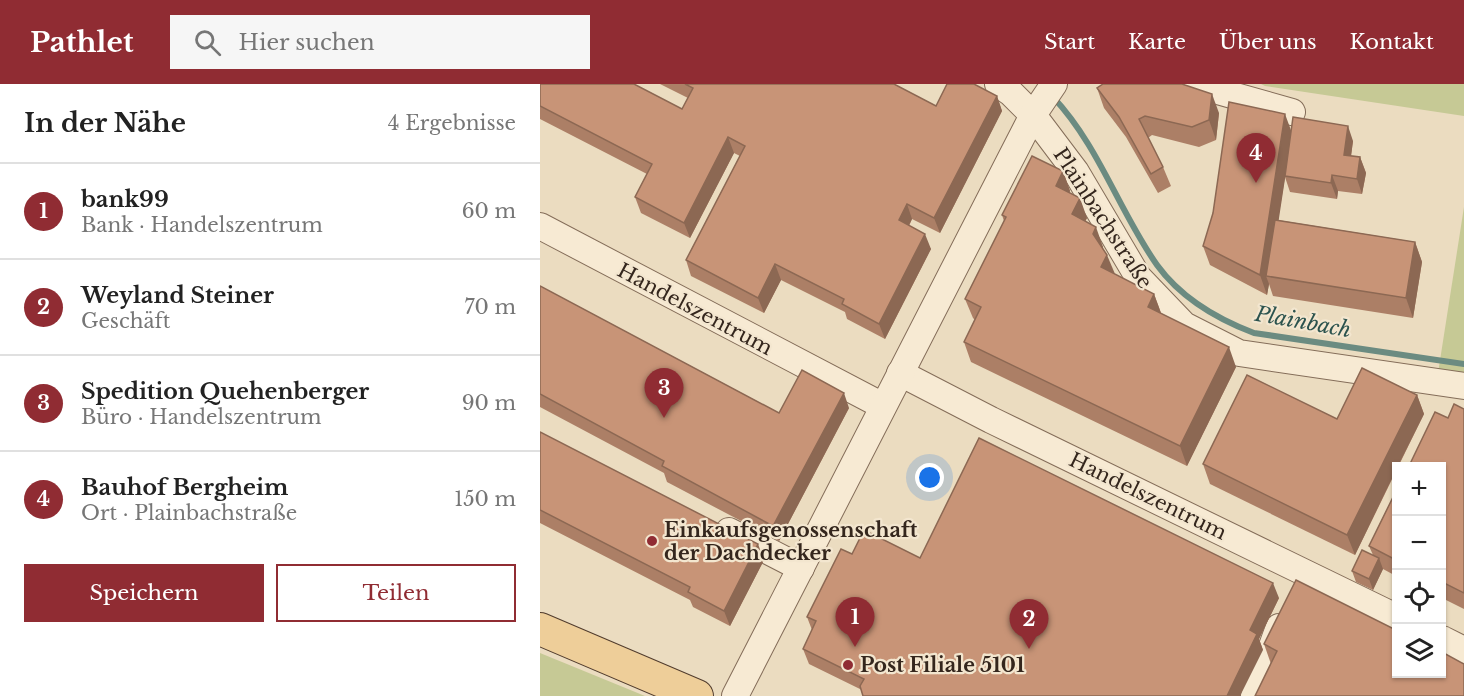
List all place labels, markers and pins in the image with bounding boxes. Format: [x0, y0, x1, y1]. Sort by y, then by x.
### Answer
pin: 4 [1236, 134, 1276, 183]
pin: 3 [644, 368, 684, 418]
place label: Einkaufsgenossenschaft der Dachdecker [664, 518, 918, 565]
marker: Einkaufsgenossenschaft der Dachdecker [645, 534, 659, 548]
pin: 1 [836, 598, 874, 647]
pin: 2 [1010, 600, 1048, 649]
place label: Post Filiale 5101 [860, 653, 1025, 677]
marker: Post Filiale 5101 [841, 658, 855, 672]

